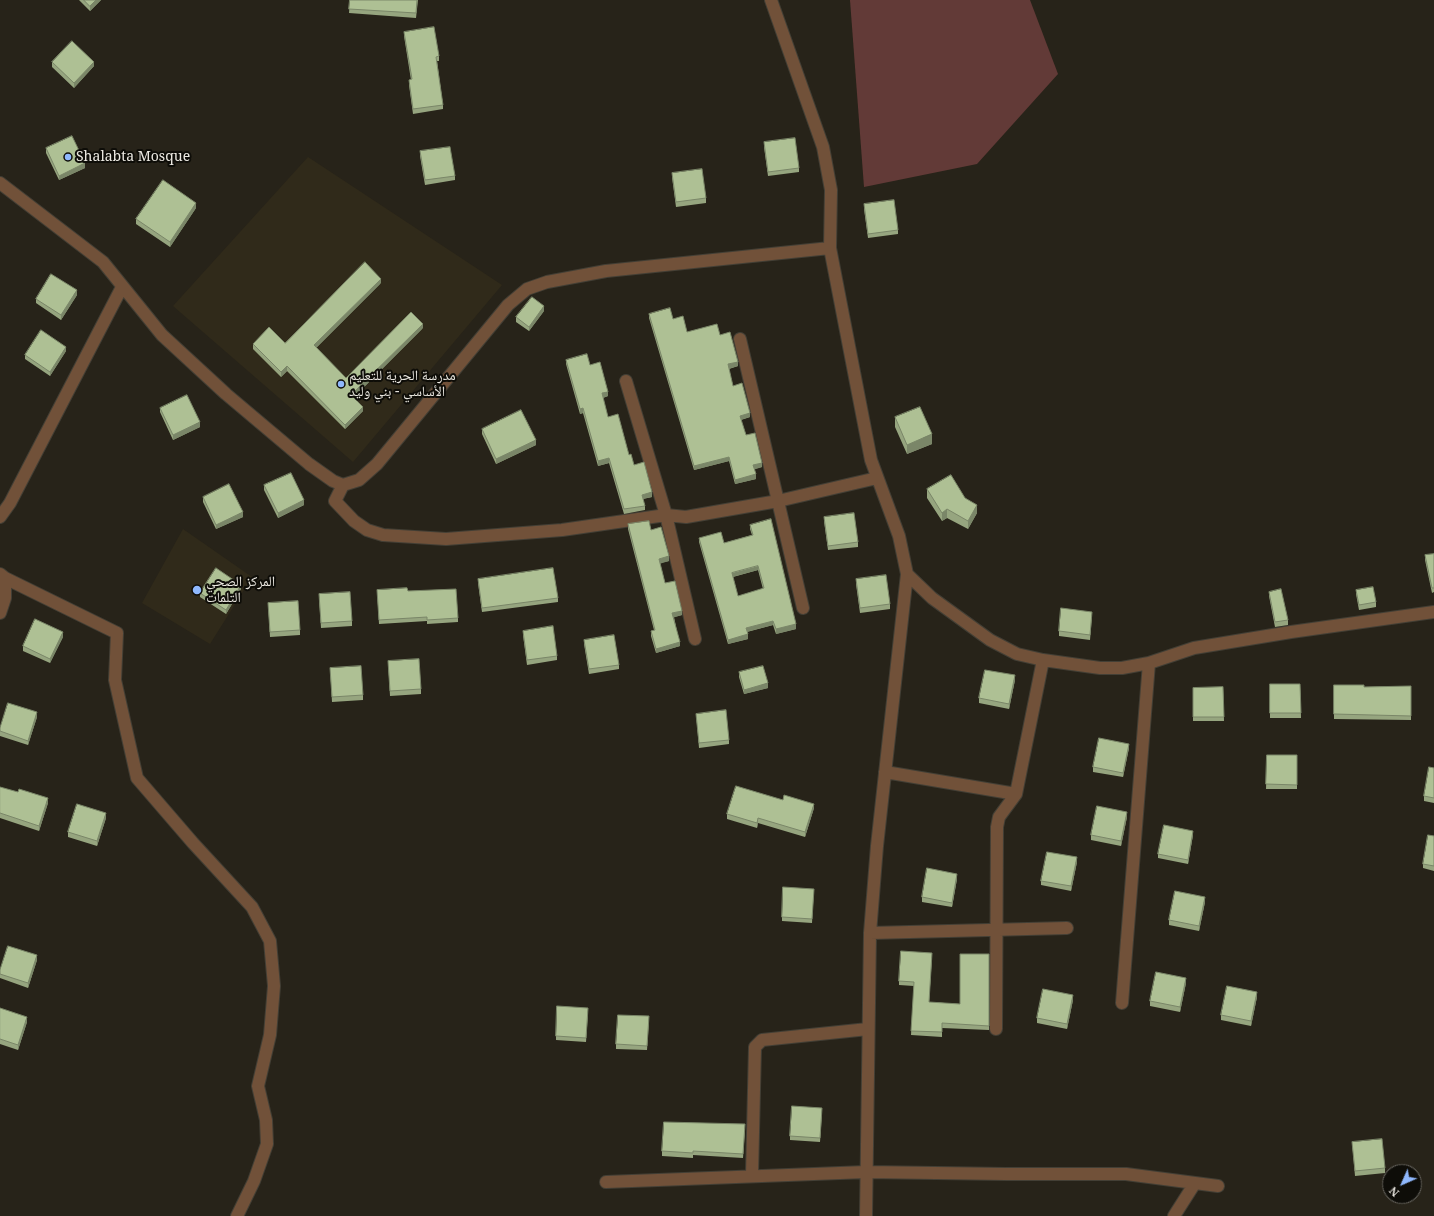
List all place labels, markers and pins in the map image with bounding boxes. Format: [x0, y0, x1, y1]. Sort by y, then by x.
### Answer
place label: Shalabta Mosque [76, 149, 190, 165]
marker: Shalabta Mosque [63, 152, 73, 162]
place label: مدرسة الحرية للتعليم الأساسي - بني وليد [349, 368, 456, 400]
marker: مدرسة الحرية للتعليم الأساسي - بني وليد [336, 379, 346, 389]
place label: المركز الصحي التلمات [206, 574, 275, 606]
marker: المركز الصحي التلمات [191, 584, 203, 596]

